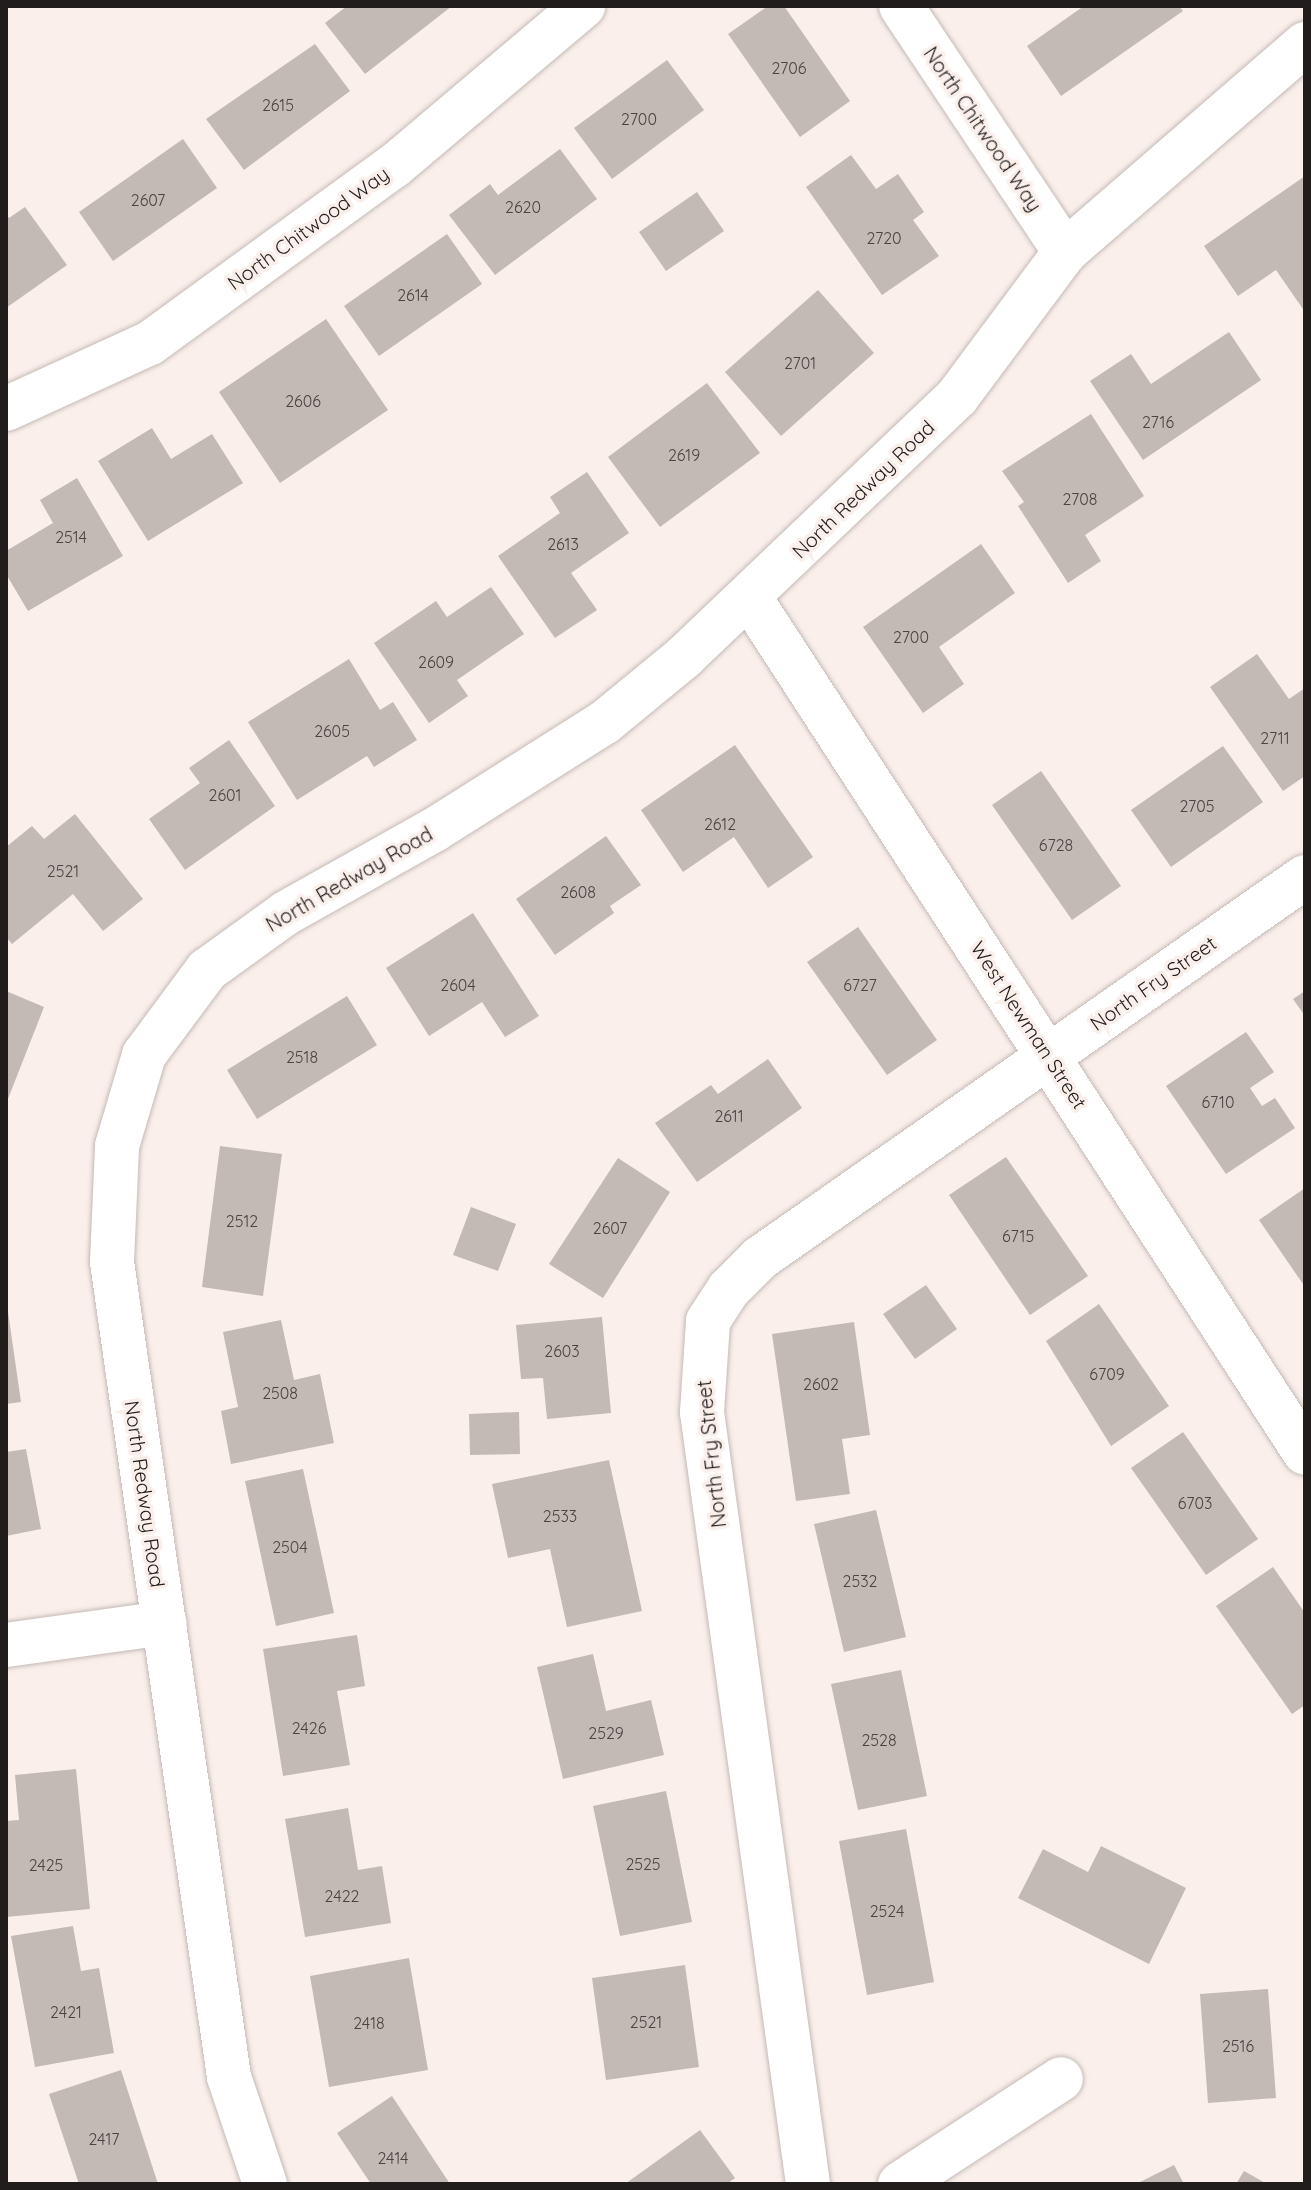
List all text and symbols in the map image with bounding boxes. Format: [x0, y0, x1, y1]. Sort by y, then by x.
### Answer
street label: North Chitwood Way [919, 42, 1047, 216]
house number: 2706 [772, 58, 806, 78]
house number: 2615 [262, 95, 294, 115]
house number: 2700 [621, 109, 657, 129]
street label: North Chitwood Way [223, 161, 393, 295]
house number: 2607 [131, 190, 165, 210]
house number: 2620 [505, 197, 541, 217]
house number: 2720 [866, 228, 902, 248]
house number: 2614 [397, 285, 429, 305]
house number: 2701 [784, 353, 816, 373]
house number: 2606 [285, 391, 321, 411]
house number: 2716 [1142, 412, 1174, 432]
street label: North Redway Road [787, 415, 939, 563]
house number: 2619 [668, 445, 700, 465]
house number: 2708 [1063, 489, 1097, 509]
house number: 2514 [55, 527, 87, 547]
house number: 2613 [547, 534, 579, 554]
house number: 2700 [893, 627, 929, 647]
house number: 2609 [418, 652, 454, 672]
house number: 2605 [314, 721, 350, 741]
house number: 2711 [1260, 728, 1290, 748]
house number: 2601 [209, 785, 241, 805]
house number: 2705 [1179, 796, 1215, 816]
house number: 2612 [704, 814, 736, 834]
street label: North Redway Road [261, 822, 437, 936]
house number: 6728 [1039, 835, 1073, 855]
house number: 2521 [47, 861, 79, 881]
house number: 2608 [560, 882, 596, 902]
street label: North Fry Street [1085, 931, 1221, 1035]
street label: West Newman Street [966, 937, 1092, 1113]
house number: 2604 [440, 975, 476, 995]
house number: 6727 [843, 975, 877, 995]
house number: 2518 [286, 1047, 318, 1067]
house number: 6710 [1201, 1092, 1235, 1112]
house number: 2611 [714, 1106, 744, 1126]
house number: 2512 [226, 1211, 258, 1231]
house number: 2607 [593, 1218, 627, 1238]
house number: 6715 [1002, 1226, 1034, 1246]
house number: 2603 [544, 1341, 580, 1361]
house number: 6709 [1089, 1364, 1125, 1384]
house number: 2602 [803, 1374, 839, 1394]
street label: North Fry Street [691, 1379, 731, 1529]
house number: 2508 [262, 1383, 298, 1403]
street label: North Redway Road [120, 1399, 170, 1589]
house number: 6703 [1178, 1493, 1212, 1513]
house number: 2533 [543, 1506, 577, 1526]
house number: 2504 [272, 1537, 308, 1557]
house number: 2532 [843, 1571, 877, 1591]
house number: 2426 [292, 1718, 326, 1738]
house number: 2529 [588, 1723, 624, 1743]
house number: 2528 [861, 1730, 897, 1750]
house number: 2525 [625, 1854, 661, 1874]
house number: 2425 [29, 1855, 63, 1875]
house number: 2422 [325, 1886, 359, 1906]
house number: 2524 [870, 1901, 904, 1921]
house number: 2421 [50, 2002, 82, 2022]
house number: 2521 [630, 2012, 662, 2032]
house number: 2418 [353, 2013, 385, 2033]
house number: 2516 [1222, 2036, 1254, 2056]
house number: 2417 [88, 2129, 120, 2149]
house number: 2414 [377, 2148, 409, 2168]

